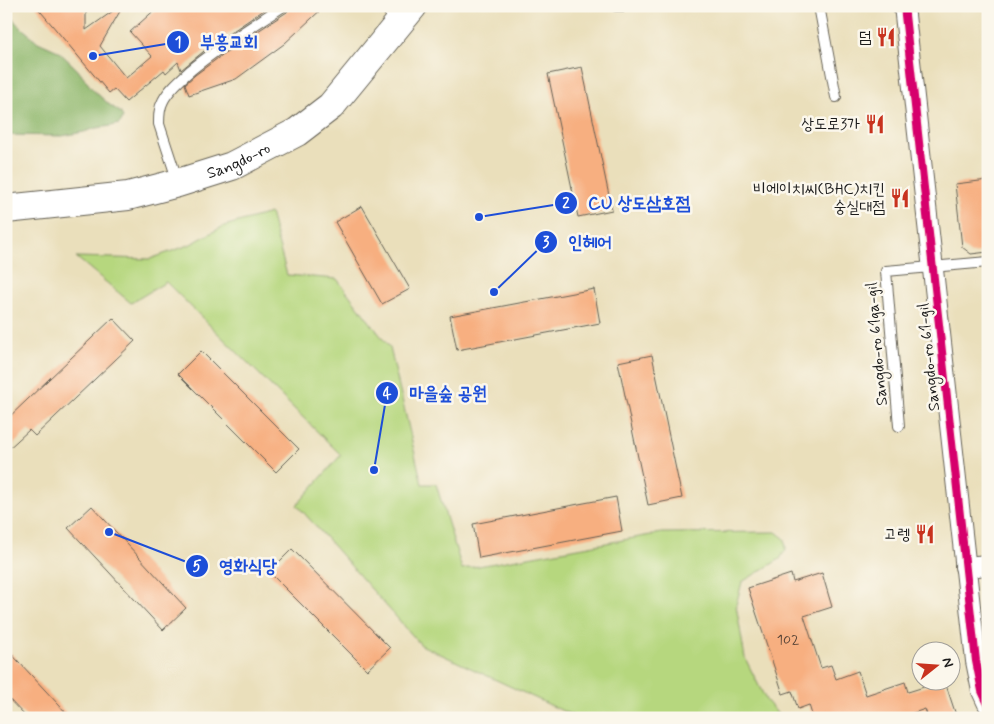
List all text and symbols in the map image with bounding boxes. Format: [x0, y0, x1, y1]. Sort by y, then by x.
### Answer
callout: 부흥교회 [165, 25, 268, 58]
restaurant icon: 덤 [875, 26, 897, 48]
place label: 덤 [858, 27, 871, 48]
text: 부흥교회 [200, 31, 258, 55]
text: 1 [175, 33, 181, 53]
restaurant icon: 상도로3가 [864, 113, 886, 135]
place label: 상도로3가 [801, 114, 860, 135]
street label: Sangdo-ro [204, 137, 274, 184]
place label: 비에이치씨(BHC)치킨 숭실대점 [753, 179, 885, 218]
callout: CU 상도삼호점 [553, 186, 700, 219]
restaurant icon: 비에이치씨(BHC)치킨 숭실대점 [889, 187, 911, 209]
text: CU 상도삼호점 [588, 192, 690, 216]
text: 2 [562, 194, 570, 214]
callout: 인헤어 [533, 225, 622, 258]
text: 인헤어 [568, 231, 612, 255]
text: 3 [543, 233, 550, 253]
street label: Sangdo-ro 61ga-gil [861, 281, 894, 407]
street label: Sangdo-ro 61-gil [913, 302, 946, 412]
callout: 마을숲 공원 [374, 376, 497, 409]
text: 마을숲 공원 [409, 382, 487, 406]
text: 4 [383, 384, 392, 404]
restaurant icon: 고렝 [914, 523, 936, 545]
place label: 고렝 [884, 524, 910, 545]
callout: 영화식당 [184, 550, 287, 583]
text: 영화식당 [219, 555, 277, 579]
text: 5 [192, 557, 202, 577]
house number: 102 [777, 631, 799, 649]
north arrow [912, 642, 962, 692]
text: N [938, 655, 957, 670]

